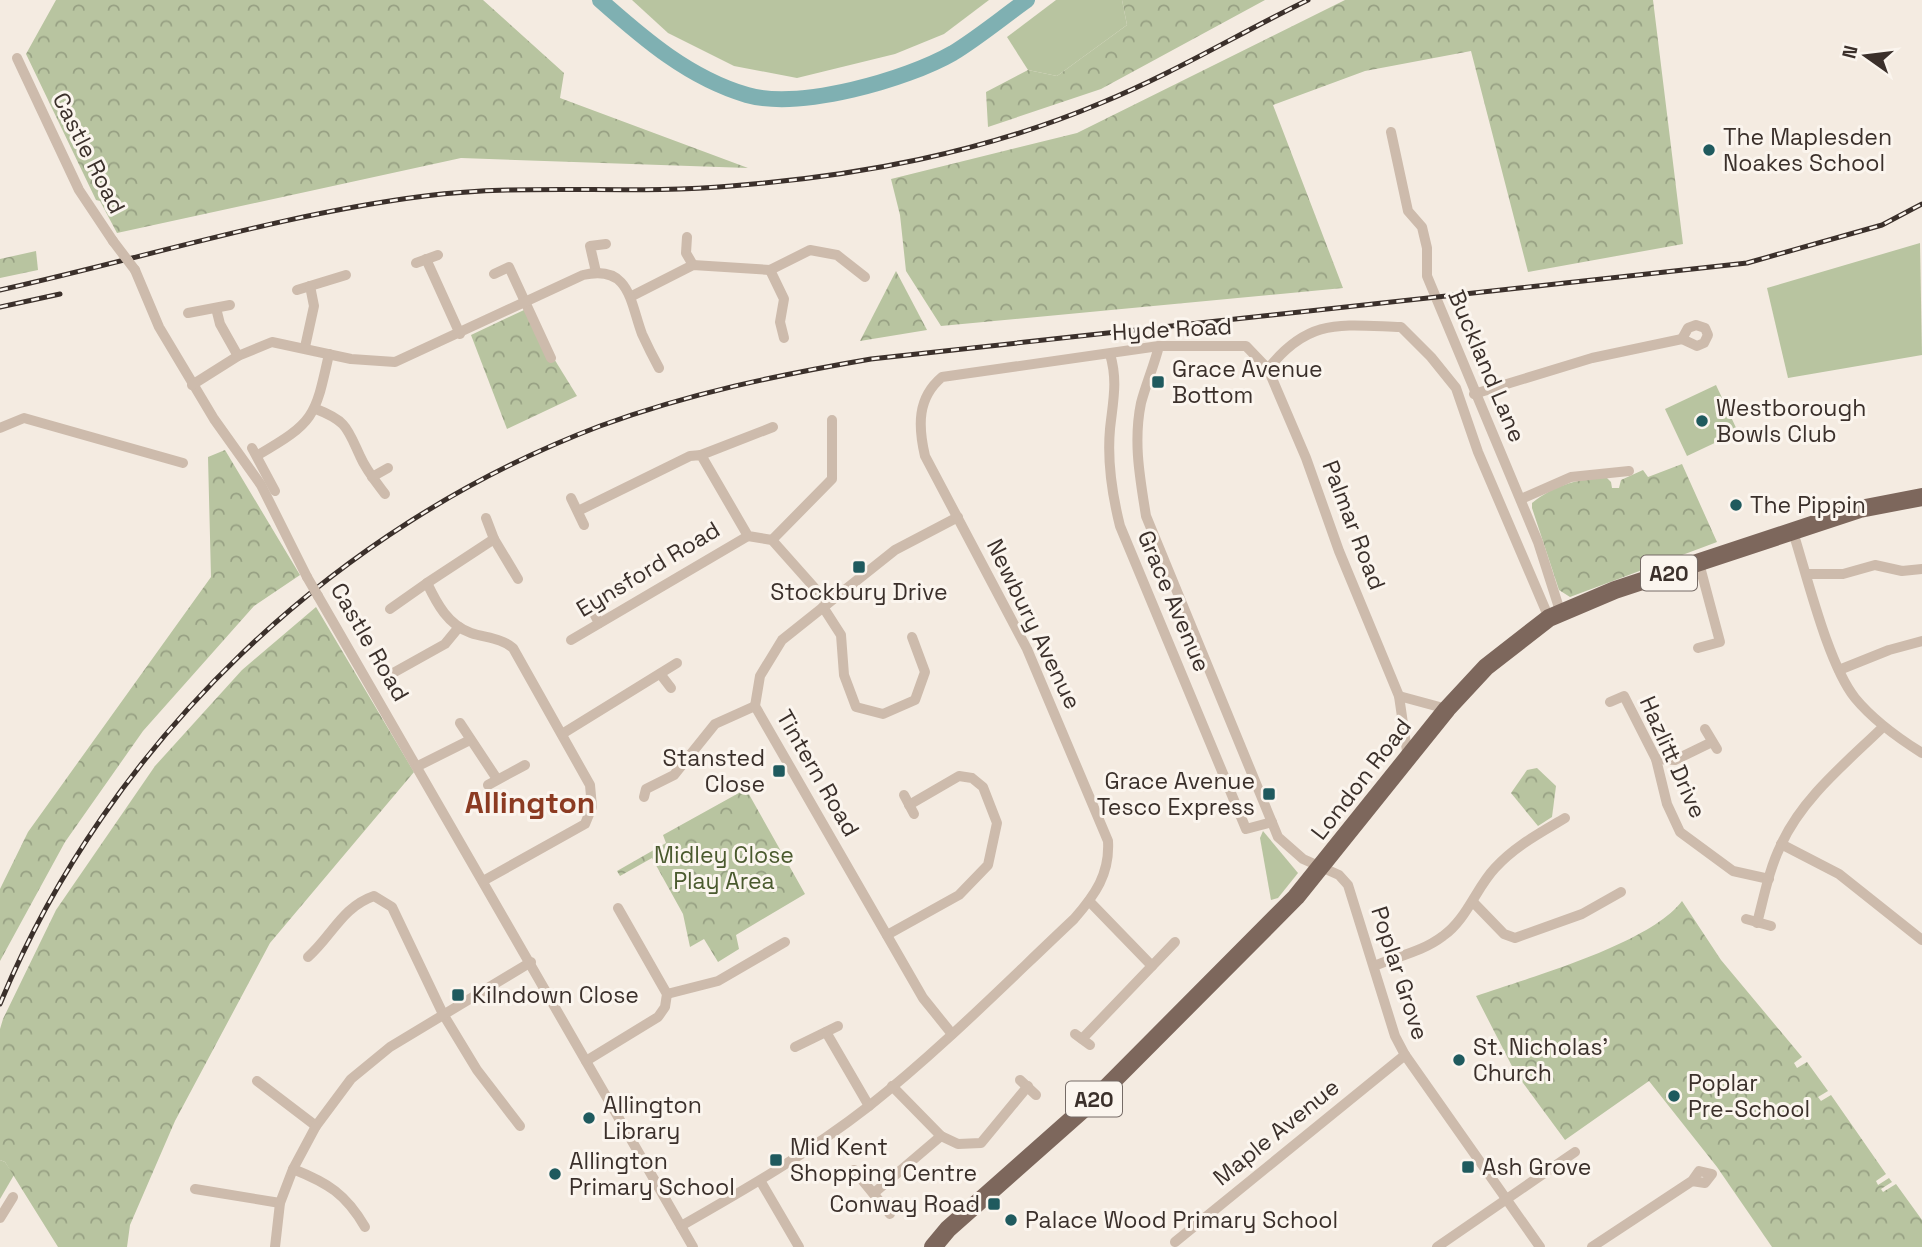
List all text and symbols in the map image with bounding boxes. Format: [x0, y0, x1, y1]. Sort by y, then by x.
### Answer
north arrow [1831, 21, 1901, 91]
text: N [1836, 43, 1864, 61]
street label: Castle Road [46, 87, 132, 219]
place label: The Maplesden Noakes School [1723, 122, 1892, 178]
marker: The Maplesden Noakes School [1701, 142, 1717, 158]
street label: Buckland Lane [1441, 285, 1533, 447]
street label: Hyde Road [1111, 311, 1233, 347]
place label: Grace Avenue Bottom [1172, 354, 1323, 410]
marker: Grace Avenue Bottom [1150, 374, 1166, 390]
place label: Westborough Bowls Club [1716, 393, 1866, 449]
marker: Westborough Bowls Club [1694, 413, 1710, 429]
street label: Palmar Road [1316, 456, 1392, 594]
place label: The Pippin [1750, 490, 1866, 520]
marker: The Pippin [1728, 497, 1744, 513]
street label: Eynsford Road [571, 514, 725, 624]
street label: Grace Avenue [1131, 526, 1217, 676]
street label: Newbury Avenue [980, 534, 1088, 714]
road number: A20 [1641, 556, 1697, 590]
marker: Stockbury Drive [851, 559, 867, 575]
street label: Castle Road [324, 577, 416, 707]
place label: Stockbury Drive [770, 577, 948, 607]
street label: Hazlitt Drive [1633, 691, 1713, 823]
street label: Tintern Road [770, 704, 866, 842]
street label: London Road [1304, 712, 1418, 846]
place label: Stansted Close [663, 743, 765, 799]
marker: Stansted Close [771, 763, 787, 779]
place label: Grace Avenue Tesco Express [1097, 766, 1255, 822]
district label: Allington [465, 783, 595, 822]
marker: Grace Avenue Tesco Express [1261, 786, 1277, 802]
park label: Midley Close Play Area [654, 840, 794, 896]
street label: Poplar Grove [1364, 902, 1436, 1044]
place label: Kilndown Close [472, 980, 639, 1010]
marker: Kilndown Close [450, 987, 466, 1003]
place label: St. Nicholas' Church [1473, 1032, 1608, 1088]
marker: St. Nicholas' Church [1451, 1052, 1467, 1068]
place label: Poplar Pre-School [1688, 1068, 1810, 1124]
street label: Maple Avenue [1207, 1072, 1345, 1192]
road number: A20 [1066, 1082, 1122, 1116]
marker: Poplar Pre-School [1666, 1088, 1682, 1104]
place label: Allington Library [603, 1090, 702, 1146]
marker: Allington Library [581, 1110, 597, 1126]
place label: Mid Kent Shopping Centre [790, 1132, 977, 1188]
place label: Allington Primary School [569, 1146, 735, 1202]
marker: Mid Kent Shopping Centre [768, 1152, 784, 1168]
place label: Ash Grove [1482, 1152, 1591, 1182]
marker: Ash Grove [1460, 1159, 1476, 1175]
marker: Allington Primary School [547, 1166, 563, 1182]
place label: Conway Road [829, 1189, 980, 1219]
marker: Conway Road [986, 1196, 1002, 1212]
place label: Palace Wood Primary School [1025, 1205, 1338, 1235]
marker: Palace Wood Primary School [1003, 1212, 1019, 1228]

